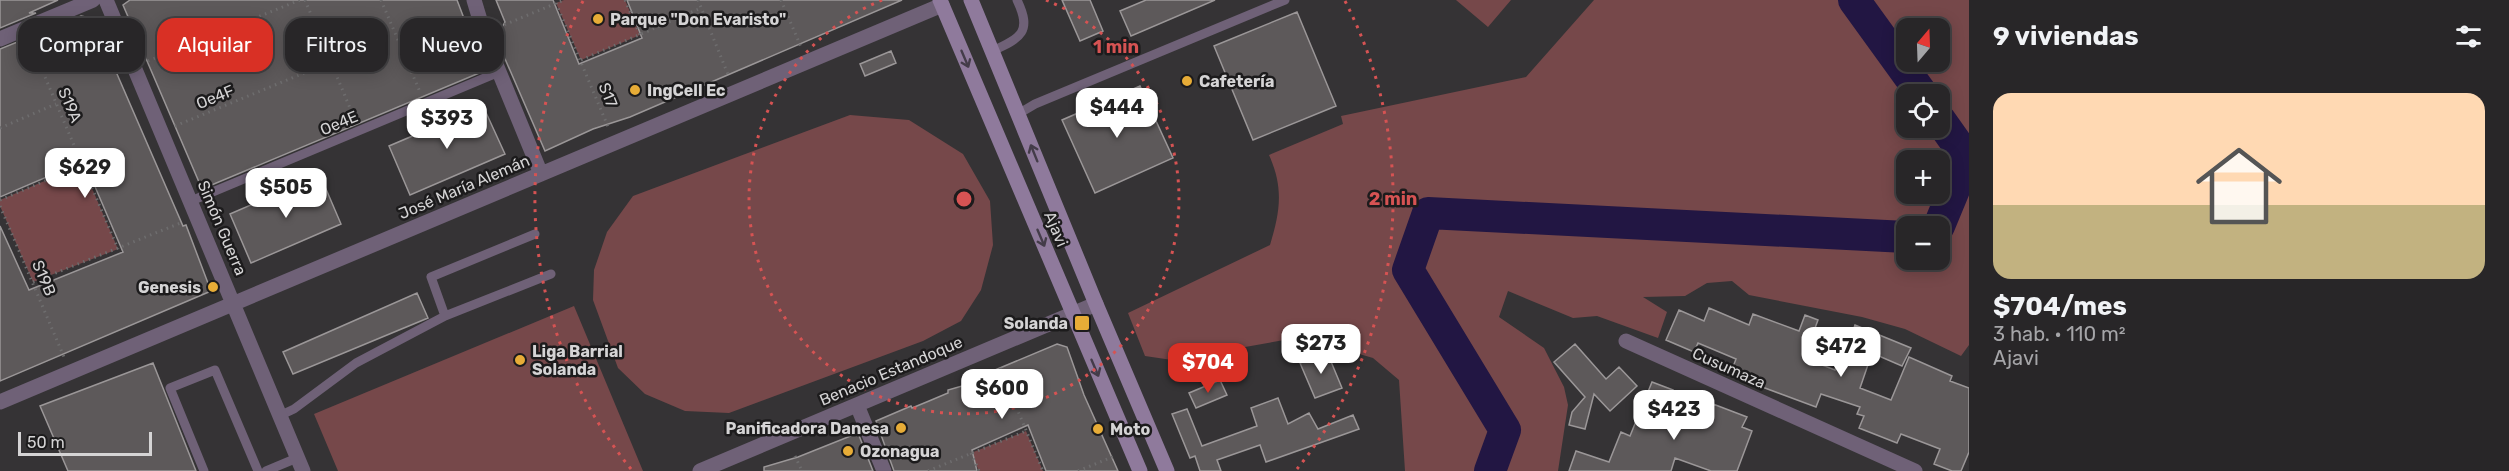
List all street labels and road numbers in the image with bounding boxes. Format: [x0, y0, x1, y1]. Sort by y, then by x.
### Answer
street label: S17 [595, 80, 621, 110]
street label: Oe4F [193, 81, 237, 113]
street label: S19A [54, 85, 86, 126]
street label: Oe4E [317, 107, 361, 139]
street label: José María Alemán [396, 151, 532, 223]
street label: Simón Guerra [193, 178, 251, 278]
street label: Ajavi [1040, 208, 1072, 250]
street label: S19B [28, 257, 60, 299]
street label: Benacio Estandoque [817, 332, 965, 410]
street label: Cusumaza [1689, 343, 1769, 393]

